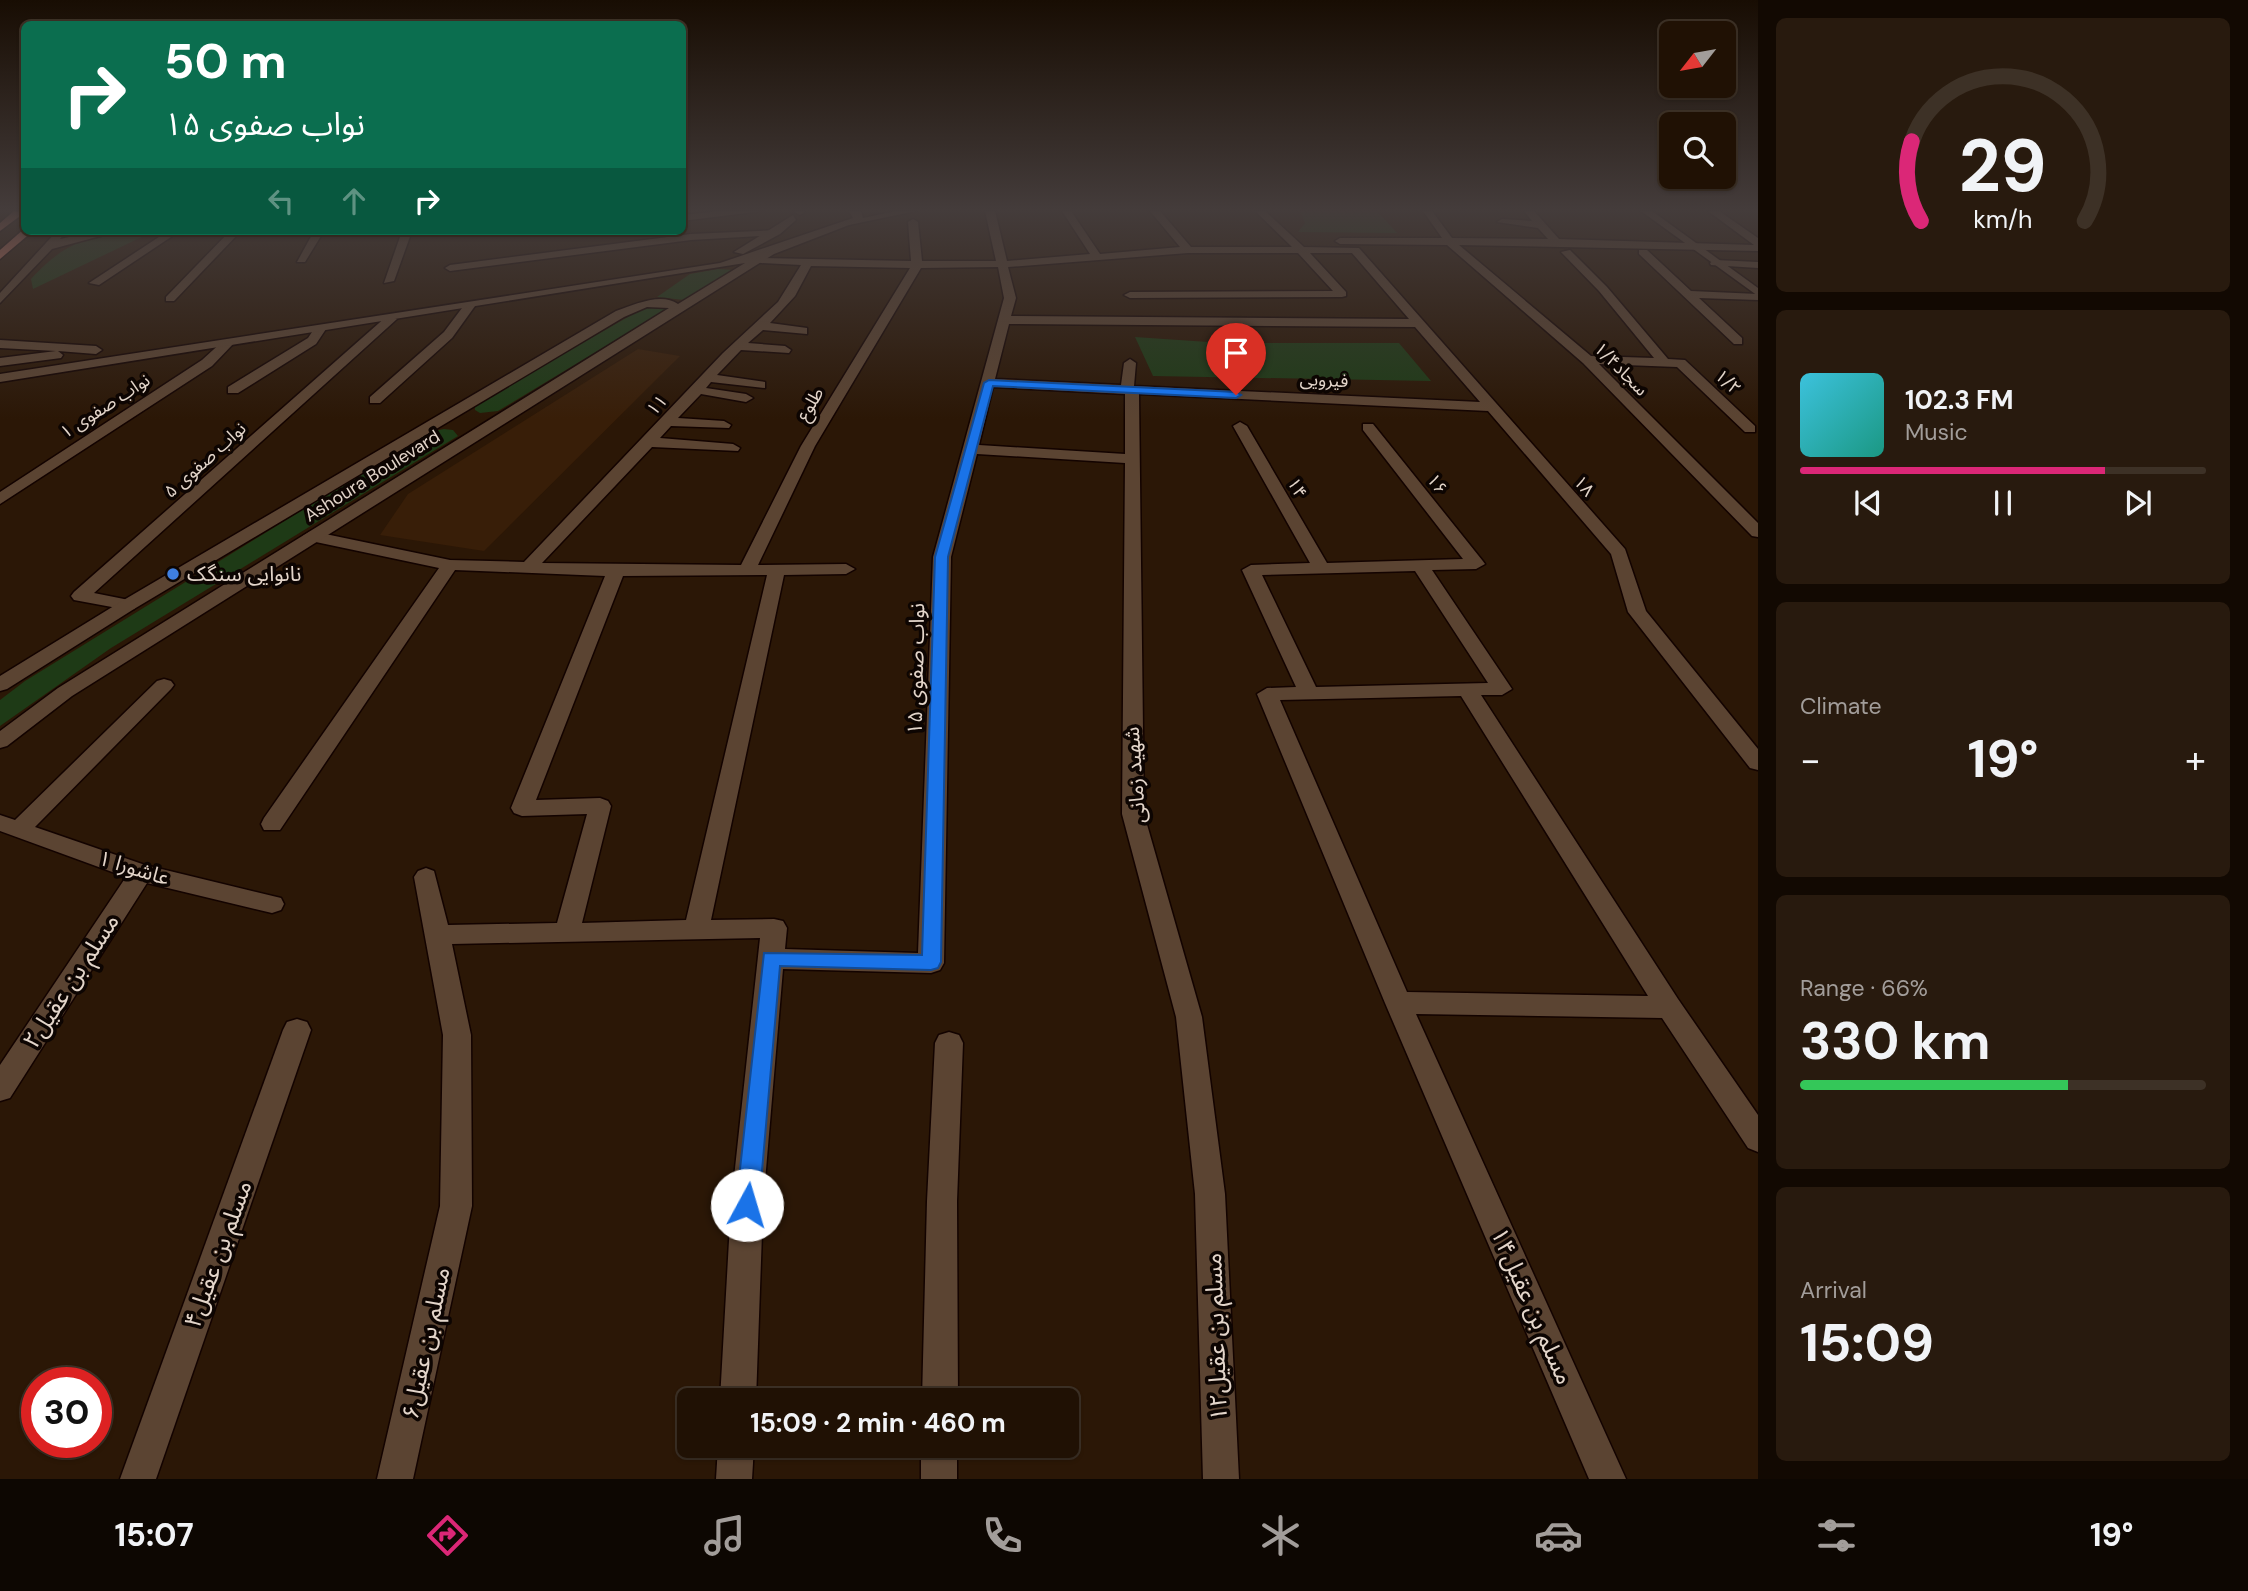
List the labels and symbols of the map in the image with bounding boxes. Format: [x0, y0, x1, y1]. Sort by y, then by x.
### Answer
north arrow [1659, 21, 1736, 98]
pin [1206, 323, 1266, 395]
street label: ۱/۴سجاد [1589, 337, 1653, 401]
street label: ۱/۲ [1710, 364, 1746, 400]
street label: فیرویی [1299, 367, 1349, 393]
street label: نواب صفوی ۱ [55, 368, 155, 444]
street label: طلوع [791, 383, 831, 426]
street label: ۱۱ [641, 389, 673, 421]
street label: نواب صفوی ۵ [159, 417, 251, 503]
street label: Ashoura Boulevard [300, 425, 444, 527]
street label: ۱۶ [1421, 468, 1453, 500]
street label: ۱۸ [1568, 470, 1600, 502]
street label: ۱۴ [1281, 473, 1313, 503]
place label: نانوایی سنگک [187, 560, 301, 588]
marker: نانوایی سنگک [165, 566, 181, 582]
street label: نواب صفوی ۱۵ [901, 603, 931, 735]
street label: شهید زمانی [1118, 726, 1152, 824]
street label: عاشورا ۱ [95, 844, 173, 892]
street label: مسلم بن عقیل۲ [15, 907, 127, 1055]
position arrow [710, 1168, 784, 1242]
street label: مسلم بن عقیل۴ [177, 1176, 260, 1332]
street label: مسلم بن عقیل۱۴ [1482, 1223, 1581, 1390]
street label: مسلم بن عقیل۱۲ [1197, 1252, 1236, 1422]
street label: مسلم بن عقیل۶ [394, 1264, 459, 1422]
speed limit sign: 30 [21, 1367, 112, 1458]

